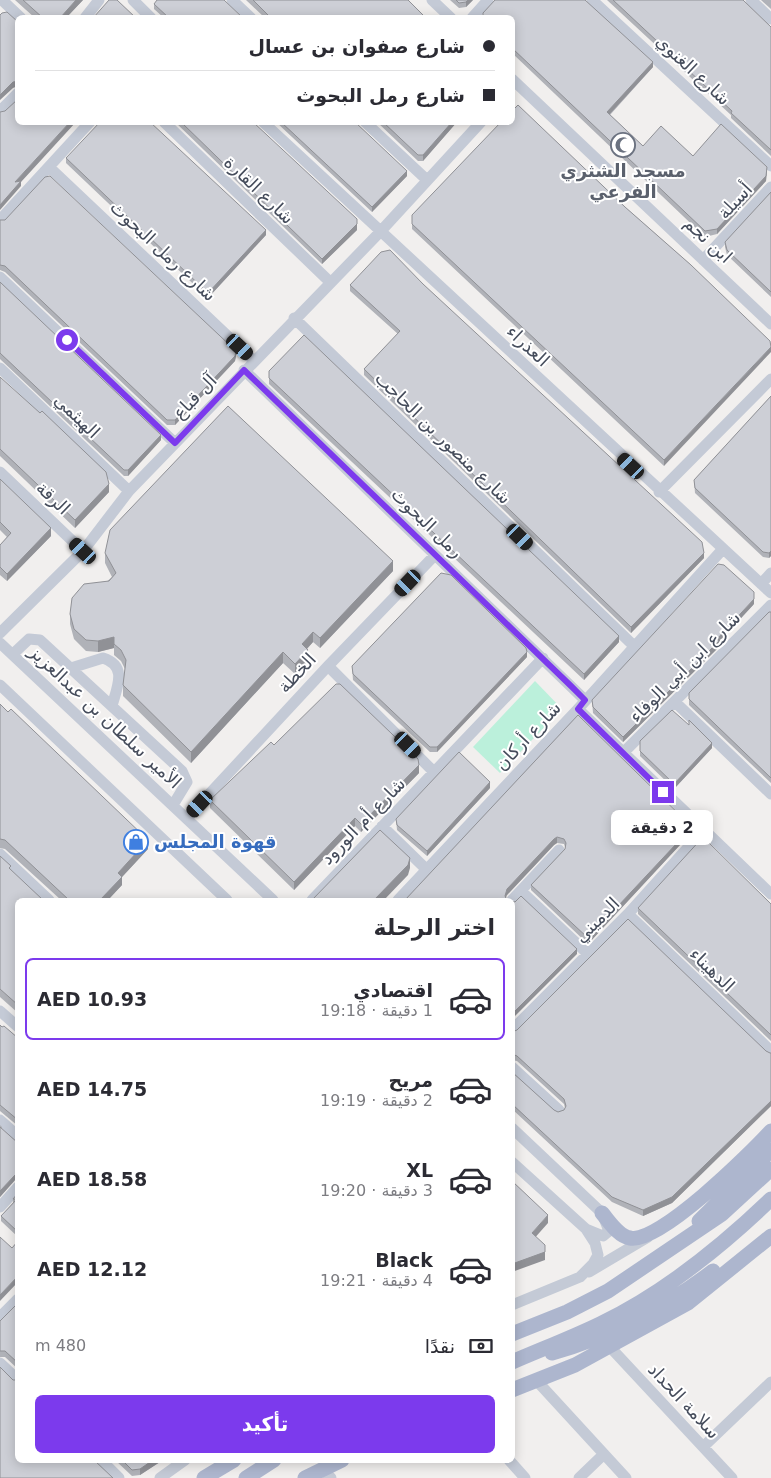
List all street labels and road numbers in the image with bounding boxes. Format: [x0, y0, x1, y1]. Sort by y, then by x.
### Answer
street label: شارع الغنوي [651, 30, 735, 110]
street label: شارع القارة [219, 151, 299, 229]
street label: أسيلة [712, 178, 756, 223]
street label: شارع رمل البحوث [105, 196, 221, 306]
street label: ابن نجم [679, 212, 737, 268]
street label: العذراء [503, 321, 554, 371]
street label: شارع منصور بن الحاجب [370, 367, 516, 509]
street label: آل قباع [168, 369, 222, 424]
street label: الهيثمي [50, 389, 104, 443]
street label: الرقة [31, 477, 75, 519]
street label: رمل البحوث [386, 483, 468, 563]
street label: شارع ابن أبي الوفاء [624, 606, 745, 727]
street label: الأمير سلطان بن عبدالعزيز [24, 640, 186, 793]
street label: الخطة [273, 648, 320, 697]
street label: شارع أركان [490, 696, 566, 775]
street label: شارع أم الورود [315, 772, 410, 869]
street label: الدميني [570, 893, 624, 947]
street label: الدهيناء [686, 943, 739, 996]
street label: سلامة الحداد [644, 1359, 725, 1443]

